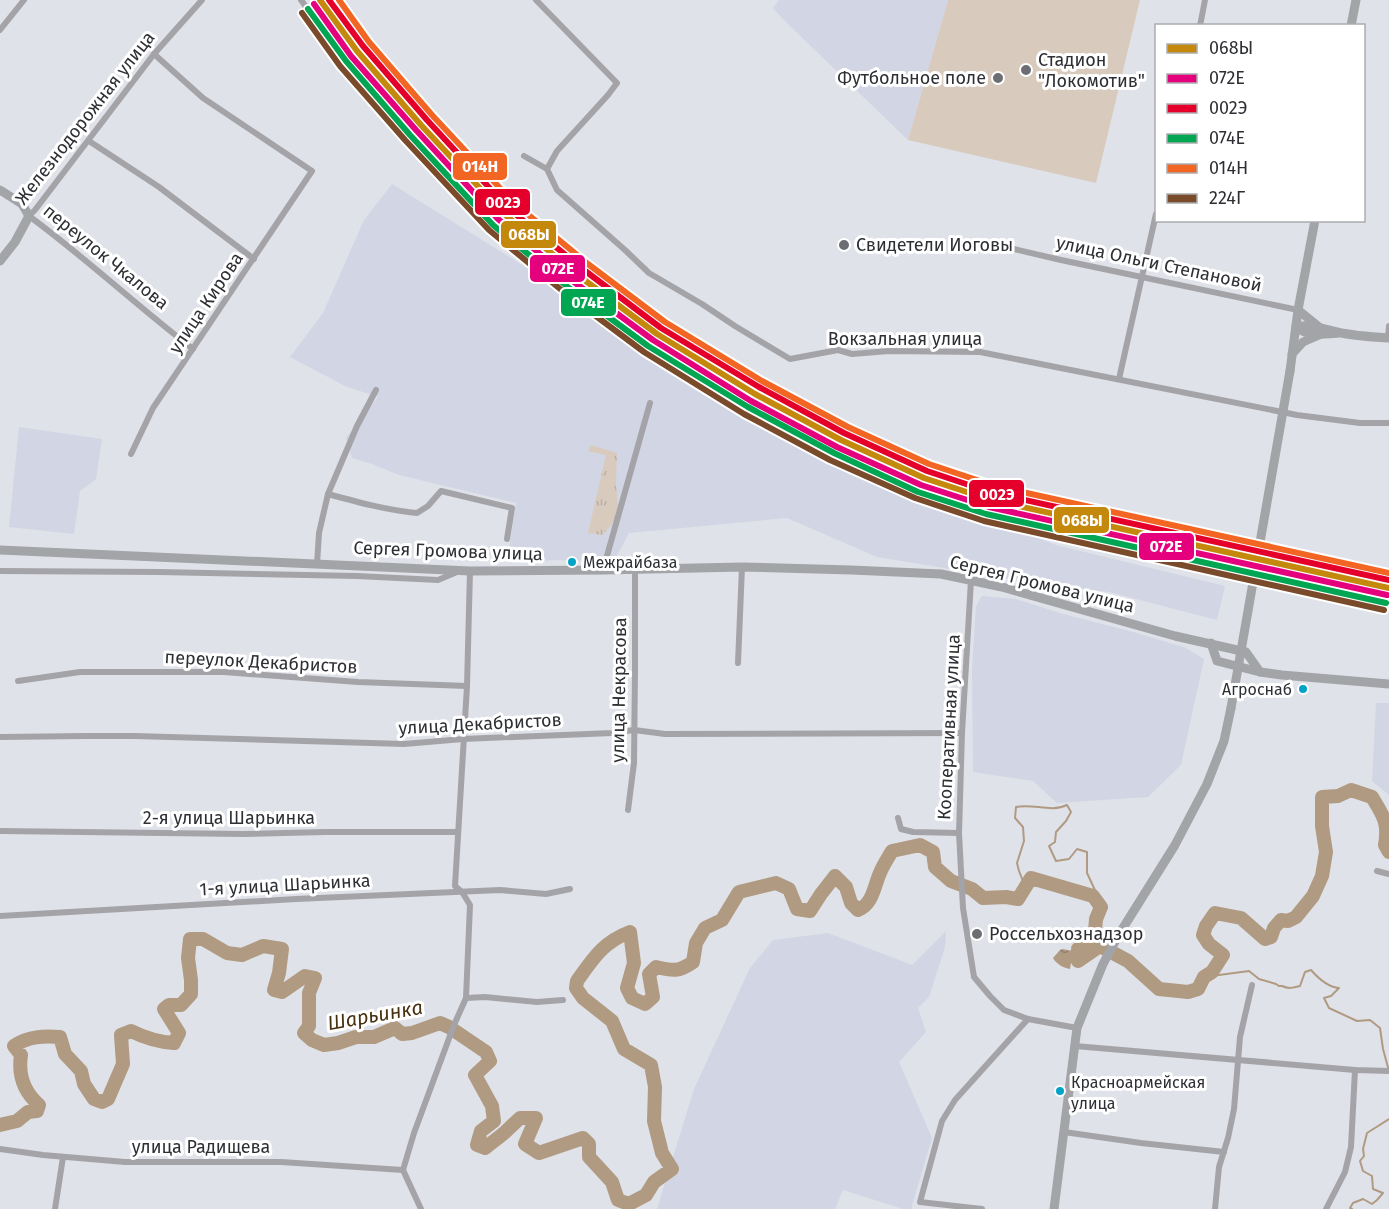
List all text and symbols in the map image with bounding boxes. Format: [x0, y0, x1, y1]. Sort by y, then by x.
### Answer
legend [1155, 24, 1365, 222]
street label: Железнодорожная улица [11, 27, 159, 209]
text: 068Ы [1209, 37, 1253, 59]
place label: Стадион "Локомотив" [1038, 49, 1145, 92]
marker: Стадион "Локомотив" [1019, 63, 1033, 77]
place label: Футбольное поле [837, 67, 986, 89]
text: 072Е [1209, 67, 1245, 89]
marker: Футбольное поле [991, 71, 1005, 85]
text: 002Э [1209, 97, 1247, 119]
text: 074Е [1209, 127, 1245, 149]
line badge: 014Н [452, 152, 508, 181]
text: 014Н [462, 157, 498, 176]
text: 014Н [1209, 157, 1248, 179]
text: 224Г [1209, 187, 1245, 209]
line badge: 002Э [474, 188, 531, 216]
text: 002Э [485, 193, 521, 212]
street label: переулок Чкалова [39, 200, 173, 314]
line badge: 068Ы [500, 220, 557, 249]
text: 068Ы [508, 225, 550, 244]
street label: улица Ольги Степановой [1054, 231, 1264, 297]
place label: Свидетели Иоговы [856, 234, 1013, 256]
marker: Свидетели Иоговы [837, 238, 851, 252]
street label: улица Кирова [164, 248, 248, 358]
line badge: 072Е [529, 254, 586, 283]
text: 072Е [541, 259, 575, 278]
line badge: 074Е [560, 288, 617, 317]
text: 074Е [571, 293, 605, 312]
street label: Вокзальная улица [828, 328, 982, 350]
line badge: 002Э [968, 479, 1025, 508]
text: 002Э [979, 485, 1015, 504]
line badge: 068Ы [1053, 506, 1110, 534]
text: 068Ы [1061, 511, 1103, 530]
line badge: 072Е [1138, 532, 1195, 561]
street label: Сергея Громова улица [353, 537, 543, 565]
text: 072Е [1149, 537, 1183, 556]
street label: Сергея Громова улица [947, 550, 1137, 618]
place label: Межрайбаза [583, 553, 678, 572]
marker: Межрайбаза [566, 556, 578, 568]
street label: улица Некрасова [607, 617, 631, 763]
street label: Кооперативная улица [933, 633, 965, 821]
street label: переулок Декабристов [164, 646, 358, 678]
place label: Агроснаб [1222, 680, 1292, 699]
marker: Агроснаб [1297, 683, 1309, 695]
street label: улица Декабристов [398, 709, 562, 739]
street label: 2-я улица Шарьинка [143, 807, 315, 829]
street label: 1-я улица Шарьинка [199, 870, 371, 900]
place label: Россельхознадзор [989, 923, 1143, 945]
marker: Россельхознадзор [970, 927, 984, 941]
water label: Шарьинка [325, 995, 425, 1035]
place label: Красноармейская улица [1071, 1073, 1205, 1113]
marker: Красноармейская улица [1054, 1085, 1066, 1097]
street label: улица Радищева [132, 1136, 270, 1158]

